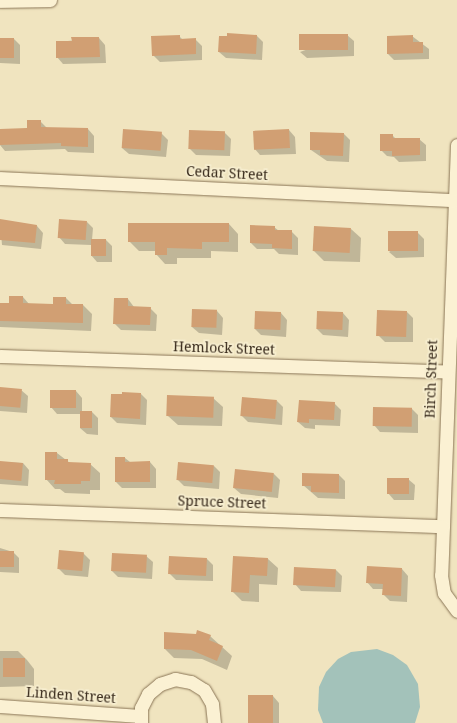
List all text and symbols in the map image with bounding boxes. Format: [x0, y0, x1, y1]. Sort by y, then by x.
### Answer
street label: Cedar Street [186, 162, 268, 184]
street label: Hemlock Street [173, 338, 275, 358]
street label: Birch Street [421, 339, 441, 419]
street label: Spruce Street [177, 492, 267, 512]
street label: Linden Street [26, 683, 116, 707]

